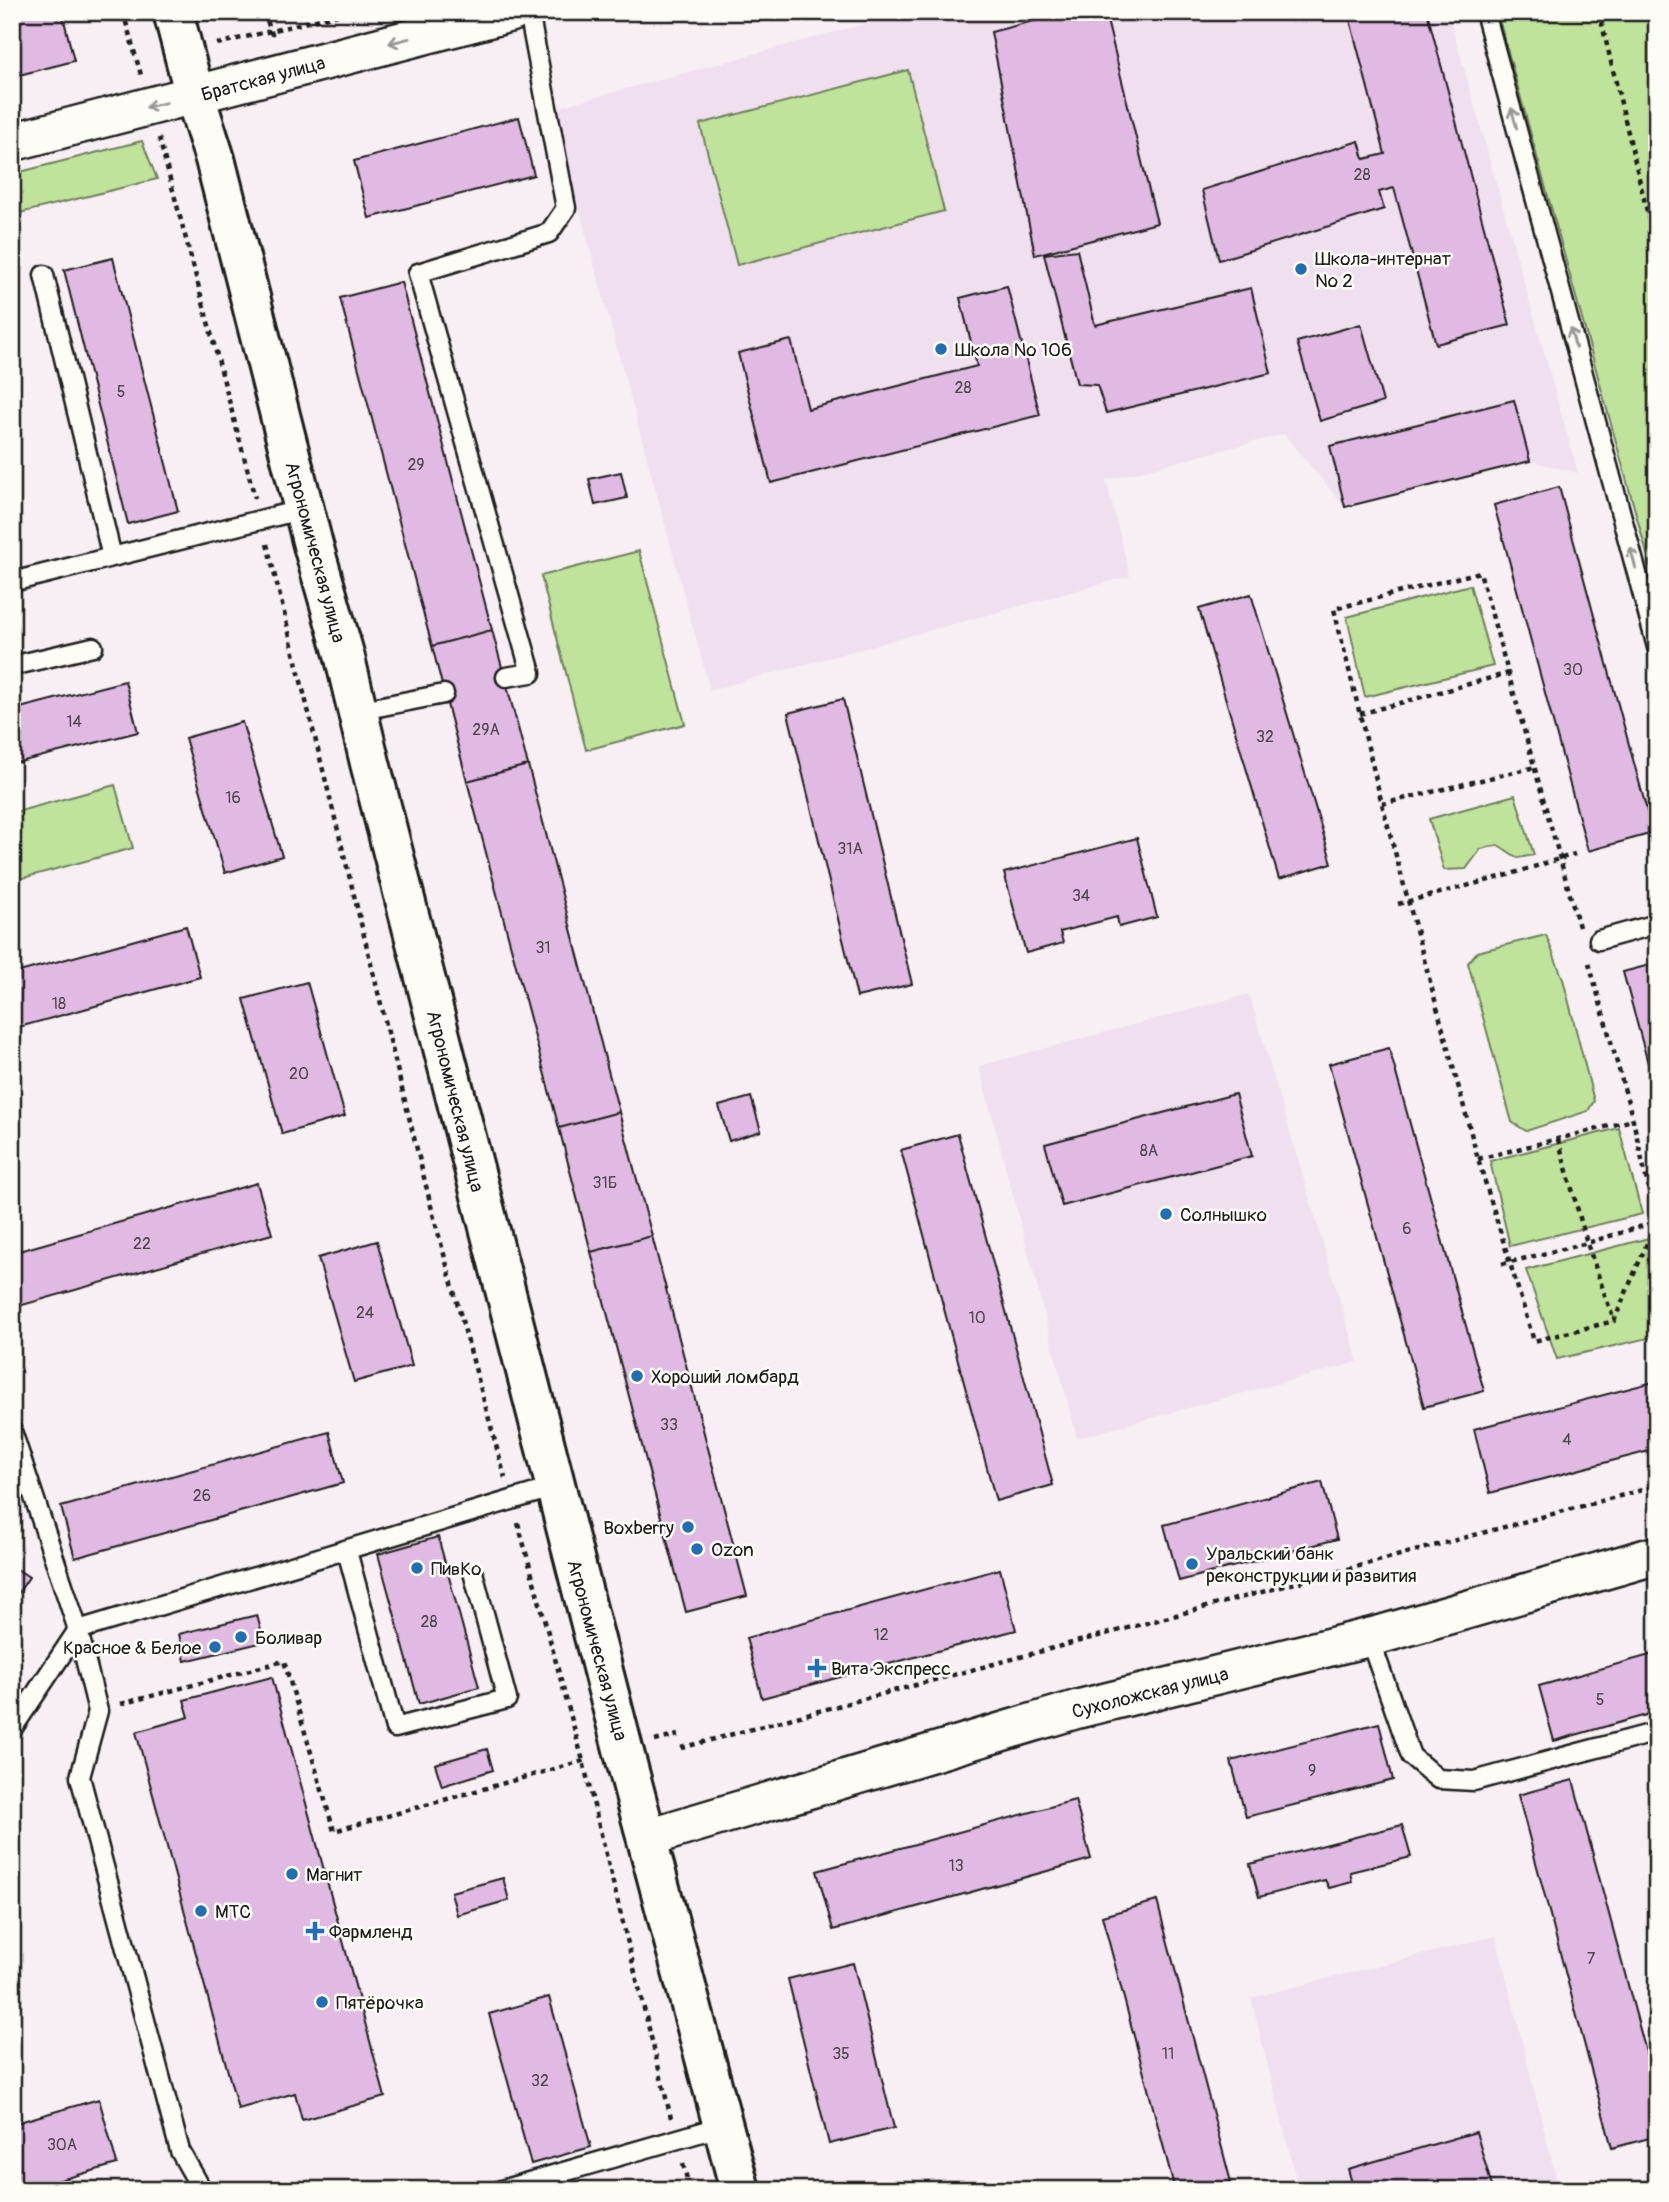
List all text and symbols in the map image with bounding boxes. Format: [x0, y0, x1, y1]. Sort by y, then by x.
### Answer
one-way arrow [389, 35, 411, 48]
street label: Братская улица [199, 51, 328, 107]
one-way arrow [145, 99, 167, 112]
one-way arrow [1506, 108, 1519, 130]
house number: 28 [1353, 165, 1371, 185]
place label: Школа-интернат № 2 [1315, 247, 1452, 293]
marker: Школа-интернат № 2 [1293, 261, 1309, 277]
one-way arrow [1566, 327, 1579, 350]
place label: Школа № 106 [955, 338, 1072, 362]
marker: Школа № 106 [933, 341, 949, 357]
house number: 28 [954, 378, 972, 398]
house number: 5 [117, 382, 125, 402]
house number: 29 [407, 455, 425, 475]
street label: Агрономическая улица [279, 459, 351, 645]
one-way arrow [1625, 547, 1638, 569]
house number: 30 [1563, 660, 1583, 680]
house number: 14 [66, 712, 82, 732]
house number: 29А [472, 720, 500, 740]
house number: 32 [1256, 727, 1274, 747]
house number: 16 [225, 788, 241, 808]
house number: 31А [837, 839, 863, 859]
house number: 34 [1072, 886, 1090, 906]
house number: 31 [535, 938, 551, 958]
house number: 18 [52, 994, 66, 1014]
street label: Агрономическая улица [421, 1008, 489, 1195]
house number: 20 [289, 1064, 309, 1084]
house number: 8А [1140, 1141, 1158, 1161]
house number: 31Б [593, 1173, 617, 1193]
place label: Солнышко [1180, 1203, 1267, 1227]
marker: Солнышко [1158, 1206, 1174, 1222]
house number: 6 [1402, 1219, 1412, 1239]
house number: 22 [133, 1234, 151, 1254]
house number: 24 [356, 1303, 374, 1323]
house number: 10 [968, 1308, 986, 1328]
place label: Хороший ломбард [651, 1365, 799, 1389]
marker: Хороший ломбард [629, 1368, 645, 1384]
house number: 33 [660, 1415, 678, 1435]
house number: 4 [1562, 1430, 1572, 1450]
house number: 26 [193, 1486, 211, 1506]
place label: Boxberry [603, 1516, 674, 1540]
marker: Boxberry [680, 1519, 696, 1535]
place label: Ozon [711, 1538, 754, 1562]
marker: Ozon [689, 1541, 705, 1557]
place label: Уральский банк реконструкции и развития [1206, 1542, 1417, 1588]
marker: Уральский банк реконструкции и развития [1184, 1556, 1200, 1572]
place label: ПивКо [431, 1557, 481, 1581]
street label: Агрономическая улица [561, 1557, 633, 1743]
marker: ПивКо [409, 1560, 425, 1576]
house number: 28 [420, 1612, 438, 1632]
house number: 12 [873, 1625, 889, 1645]
place label: Боливар [255, 1626, 322, 1650]
marker: Боливар [233, 1629, 249, 1645]
place label: Красное & Белое [63, 1636, 202, 1660]
marker: Красное & Белое [207, 1639, 223, 1655]
place label: Вита Экспресс [831, 1657, 951, 1681]
marker: Вита Экспресс [809, 1660, 825, 1676]
street label: Сухоложская улица [1069, 1662, 1231, 1724]
house number: 5 [1596, 1690, 1604, 1710]
house number: 9 [1308, 1761, 1316, 1781]
house number: 13 [948, 1856, 964, 1876]
place label: Магнит [306, 1863, 363, 1887]
marker: Магнит [284, 1866, 300, 1882]
place label: МТС [215, 1900, 251, 1924]
marker: МТС [193, 1903, 209, 1919]
place label: Фармленд [329, 1920, 413, 1944]
marker: Фармленд [307, 1923, 323, 1939]
house number: 7 [1587, 1949, 1596, 1969]
place label: Пятёрочка [336, 1991, 424, 2015]
marker: Пятёрочка [314, 1994, 330, 2010]
house number: 35 [832, 2044, 850, 2064]
house number: 11 [1162, 2044, 1174, 2064]
house number: 32 [531, 2071, 549, 2091]
house number: 30А [47, 2135, 77, 2155]

